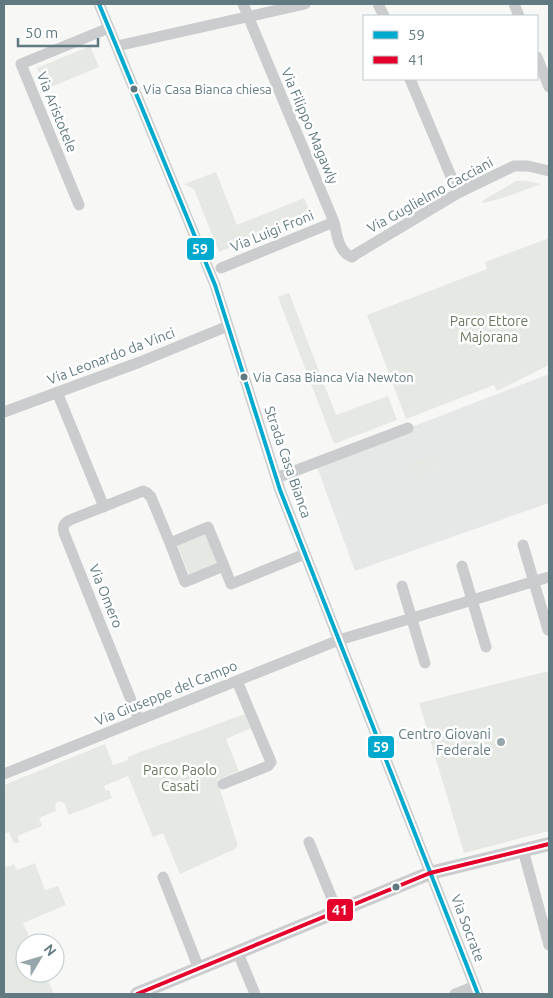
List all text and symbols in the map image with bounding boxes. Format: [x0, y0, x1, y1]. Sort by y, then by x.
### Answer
scale bar [18, 15, 98, 47]
legend [363, 15, 538, 80]
text: 50 m [25, 24, 58, 41]
text: 59 [408, 26, 425, 43]
text: 41 [408, 51, 425, 68]
street label: Via Filippo Magawly [278, 66, 342, 187]
street label: Via Aristotele [34, 69, 80, 155]
place label: Via Casa Bianca chiesa [143, 82, 272, 96]
marker: Via Casa Bianca chiesa [129, 84, 139, 94]
street label: Via Guglielmo Cacciani [364, 154, 496, 236]
street label: Via Luigi Froni [228, 207, 316, 255]
line badge: 59 [186, 237, 215, 261]
text: 59 [192, 241, 208, 257]
park label: Parco Ettore Majorana [450, 313, 528, 345]
street label: Via Leonardo da Vinci [45, 324, 177, 388]
place label: Via Casa Bianca Via Newton [253, 370, 414, 384]
marker: Via Casa Bianca Via Newton [239, 372, 249, 382]
street label: Strada Casa Bianca [261, 404, 315, 520]
street label: Via Omero [86, 562, 126, 630]
street label: Via Giuseppe del Campo [93, 657, 239, 729]
place label: Centro Giovani Federale [398, 726, 491, 758]
line badge: 59 [367, 735, 395, 759]
marker: Centro Giovani Federale [495, 736, 507, 748]
text: 59 [373, 739, 389, 755]
park label: Parco Paolo Casati [143, 762, 217, 794]
unlabelled marker [391, 882, 401, 892]
street label: Via Socrate [448, 892, 488, 964]
line badge: 41 [326, 898, 354, 922]
text: 41 [332, 902, 348, 918]
north arrow [15, 933, 65, 983]
text: N [41, 941, 60, 959]

